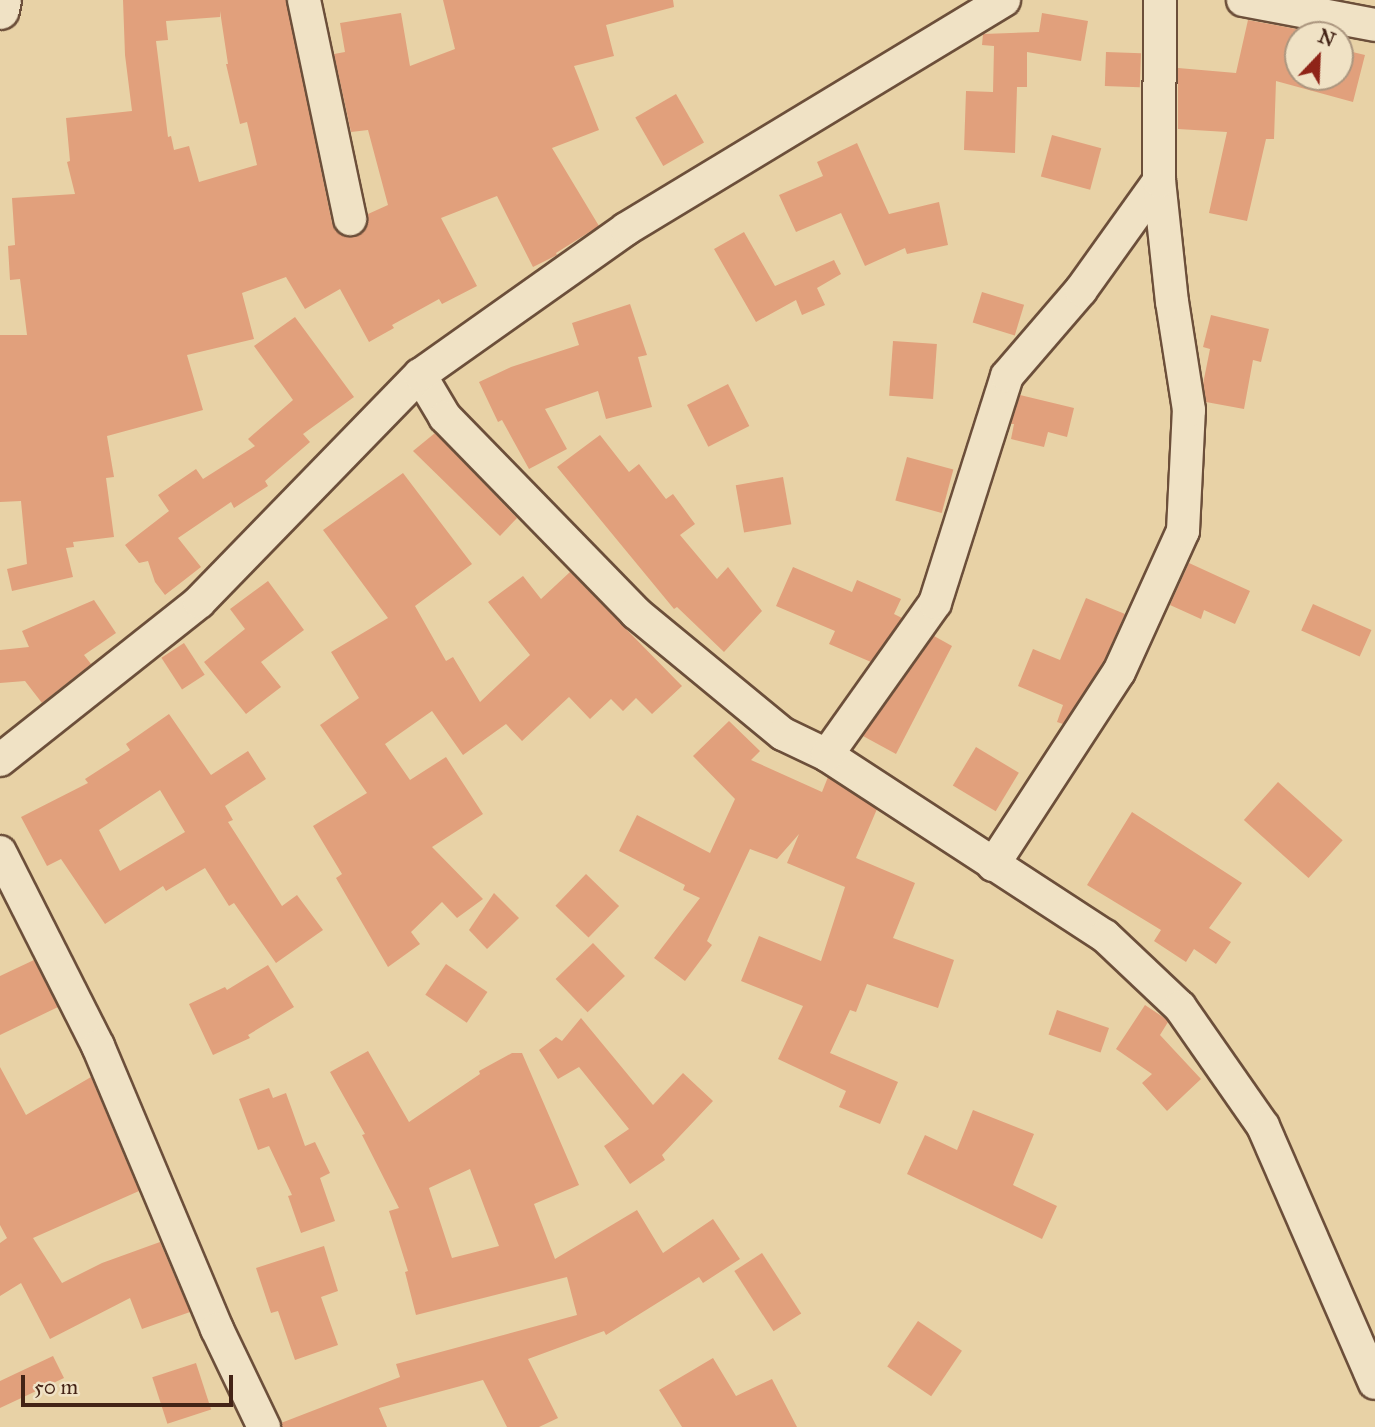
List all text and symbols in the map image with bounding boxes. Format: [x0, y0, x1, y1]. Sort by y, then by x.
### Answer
north arrow [1284, 21, 1354, 91]
text: N [1315, 24, 1339, 52]
scale bar [24, 1360, 236, 1404]
text: 50 m [34, 1374, 78, 1400]

